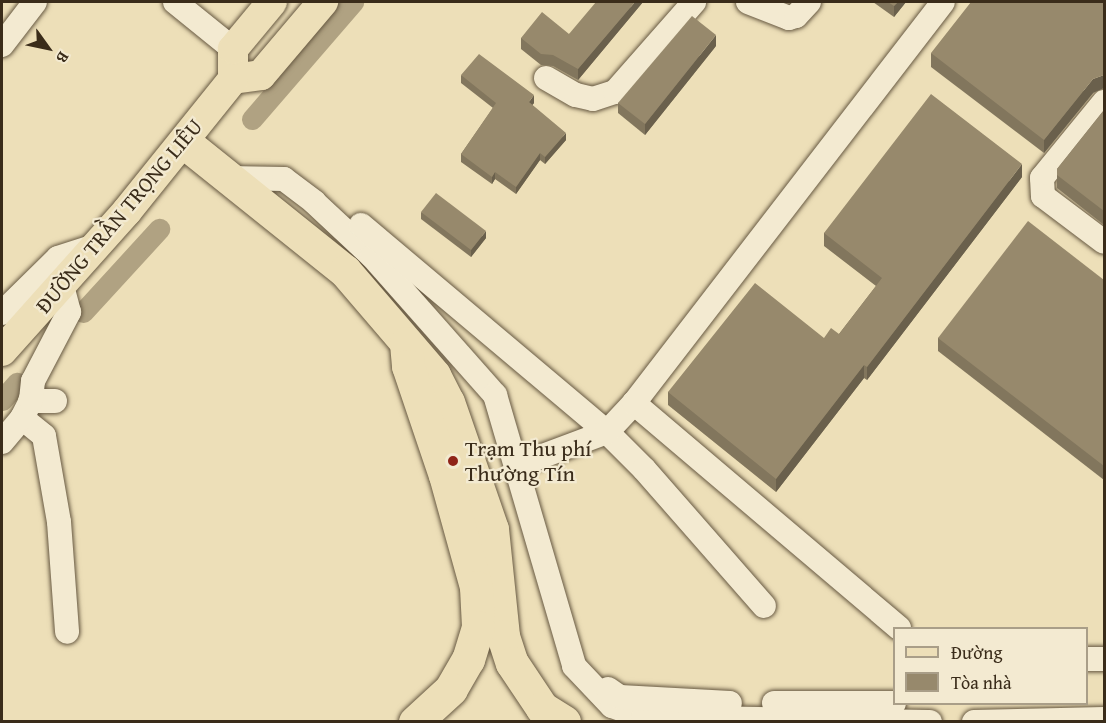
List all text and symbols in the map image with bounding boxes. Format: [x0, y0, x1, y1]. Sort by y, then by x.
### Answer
north arrow [18, 18, 78, 78]
text: B [50, 47, 76, 68]
street label: ĐƯỜNG TRẦN TRỌNG LIÊU [30, 113, 208, 319]
place label: Trạm Thu phí Thường Tín [465, 435, 591, 487]
marker: Trạm Thu phí Thường Tín [446, 454, 460, 468]
legend [893, 627, 1088, 705]
text: Đường [951, 639, 1002, 666]
text: Tòa nhà [951, 669, 1011, 696]

